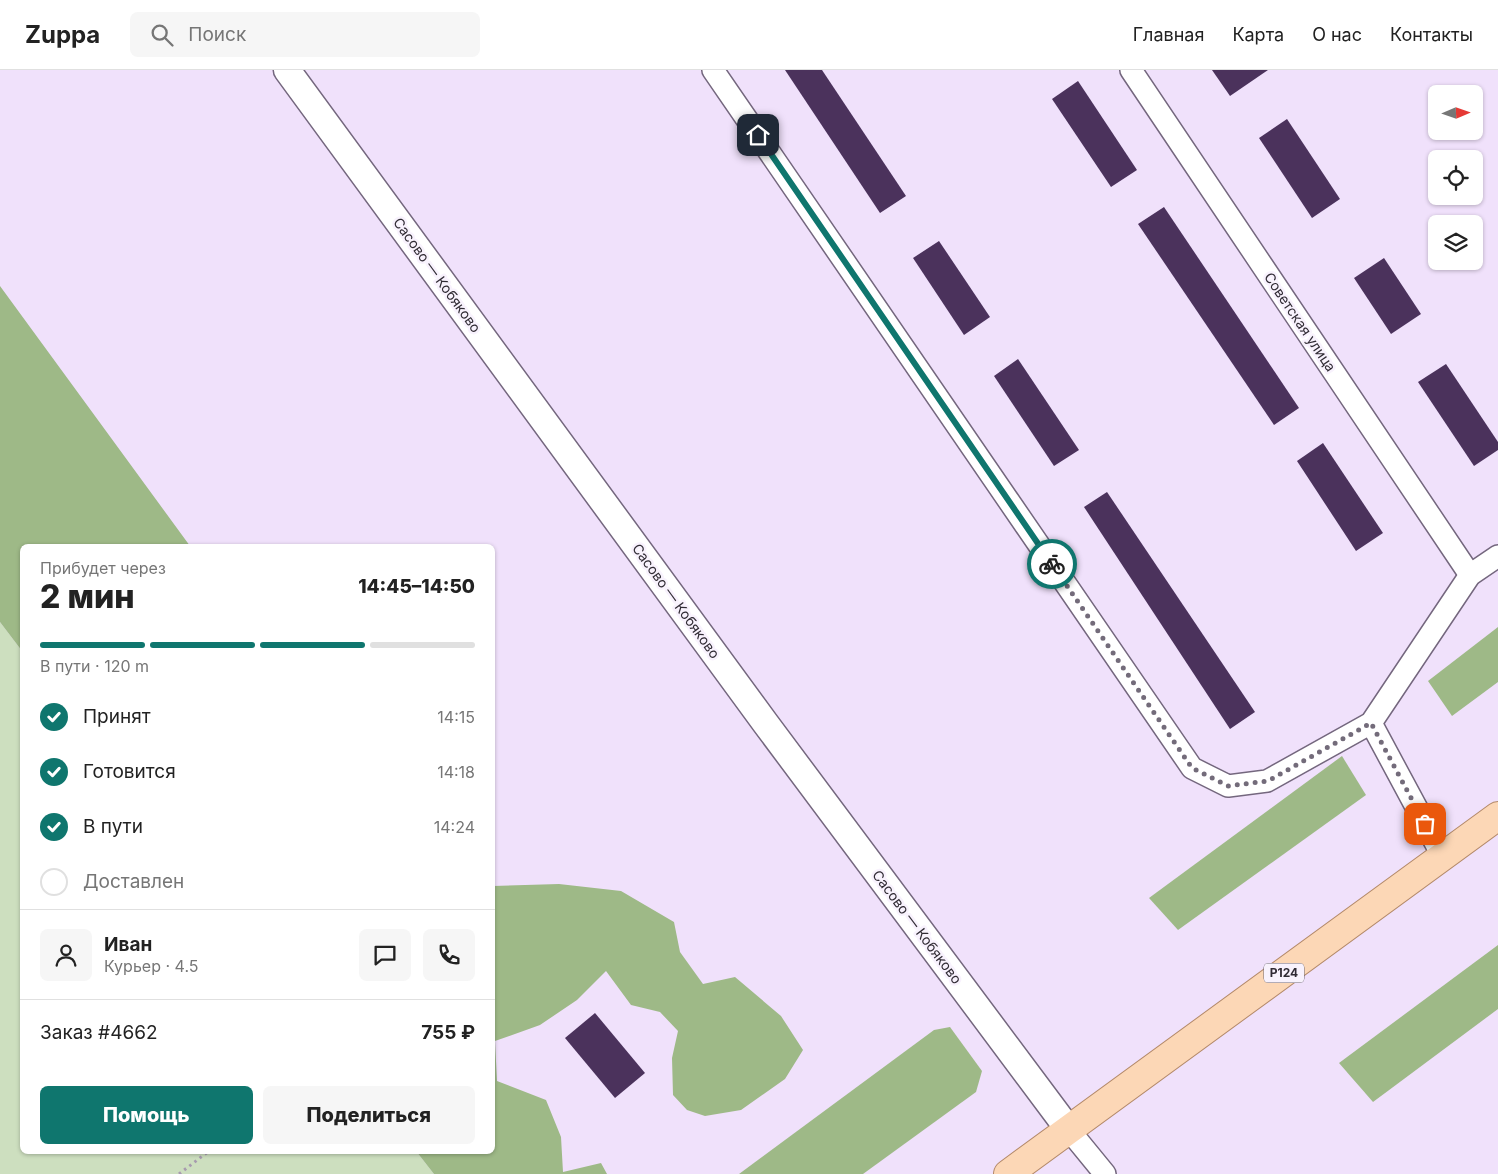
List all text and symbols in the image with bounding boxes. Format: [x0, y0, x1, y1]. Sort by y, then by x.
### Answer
search box [130, 12, 480, 57]
text: Zuppa [25, 20, 100, 49]
icon: search [148, 21, 176, 49]
text: Поиск [188, 23, 246, 46]
text: Главная [1133, 24, 1204, 45]
text: Карта [1232, 24, 1284, 45]
text: О нас [1312, 24, 1362, 45]
text: Контакты [1390, 24, 1473, 45]
north arrow [1428, 85, 1482, 140]
map controls [1428, 85, 1483, 270]
pin [737, 114, 779, 156]
icon: home [744, 121, 772, 149]
button: locate [1428, 150, 1483, 205]
street label: Сасово — Кобяково [390, 214, 485, 335]
button: layers [1428, 215, 1483, 270]
street label: Советская улица [1261, 269, 1340, 375]
courier [1027, 539, 1077, 589]
street label: Сасово — Кобяково [629, 540, 724, 661]
icon: bike [1038, 550, 1066, 578]
text: Прибудет через [40, 558, 166, 578]
text: 14:45–14:50 [358, 575, 475, 598]
text: 2 мин [40, 577, 135, 616]
text: В пути · 120 m [40, 656, 149, 676]
icon: check [40, 703, 68, 731]
text: Принят [83, 705, 151, 728]
text: 14:15 [437, 707, 475, 727]
icon: check [40, 758, 68, 786]
text: Готовится [83, 760, 176, 783]
text: 14:18 [437, 762, 475, 782]
pin [1404, 803, 1446, 845]
icon: bag [1411, 810, 1439, 838]
icon: check [40, 813, 68, 841]
text: В пути [83, 815, 143, 838]
text: 14:24 [434, 817, 475, 837]
street label: Сасово — Кобяково [869, 867, 966, 987]
text: Доставлен [83, 870, 184, 893]
button: person [40, 929, 92, 981]
button: chat [359, 929, 411, 981]
button: phone [423, 929, 475, 981]
text: Иван [104, 933, 152, 956]
text: Курьер · 4.5 [104, 956, 198, 976]
road number: Р124 [1264, 964, 1304, 982]
text: Заказ #4662 [40, 1021, 158, 1044]
text: 755 ₽ [421, 1021, 475, 1044]
button: Помощь [40, 1086, 253, 1144]
button: Поделиться [263, 1086, 475, 1144]

